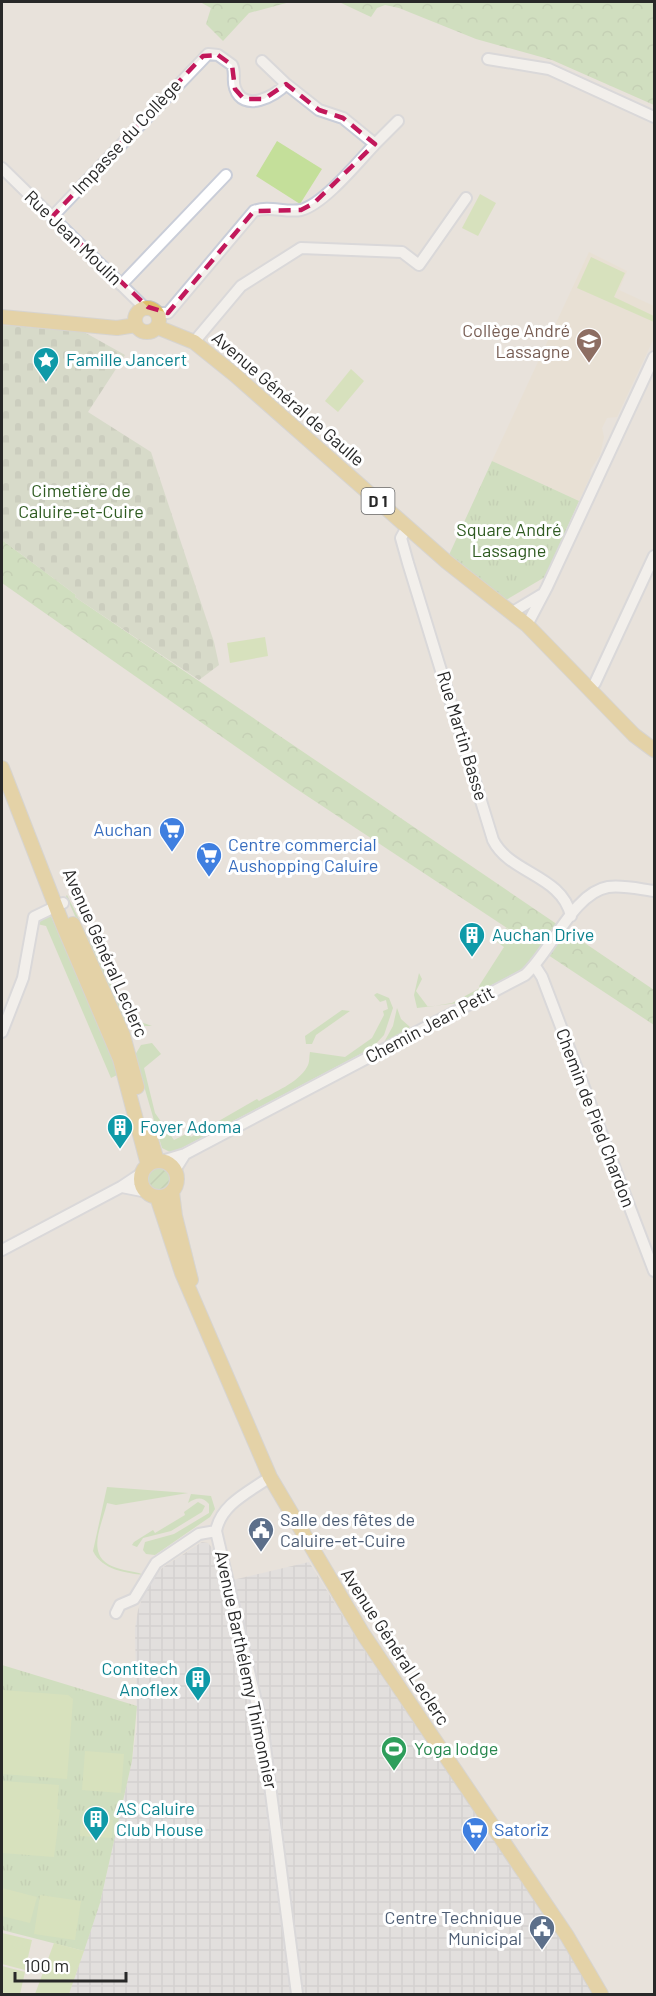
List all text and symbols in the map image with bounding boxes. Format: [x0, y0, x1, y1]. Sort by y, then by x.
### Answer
street label: Impasse du Collège [67, 74, 185, 199]
street label: Rue Jean Moulin [20, 185, 127, 289]
place label: Collège André Lassagne [462, 319, 570, 362]
street label: Avenue Général de Gaulle [208, 326, 369, 470]
school or university icon: Collège André Lassagne [574, 326, 604, 364]
place icon: Famille Jancert [31, 345, 61, 383]
place label: Famille Jancert [66, 348, 187, 370]
park label: Cimetière de Caluire-et-Cuire [18, 479, 144, 522]
road number: D 1 [362, 488, 394, 514]
park label: Square André Lassagne [456, 518, 562, 561]
street label: Rue Martin Basse [433, 668, 493, 803]
supermarket icon: Auchan [157, 815, 187, 853]
place label: Auchan [93, 818, 152, 840]
place label: Centre commercial Aushopping Caluire [228, 833, 378, 876]
supermarket icon: Centre commercial Aushopping Caluire [194, 840, 224, 878]
street label: Avenue Général Leclerc [59, 865, 153, 1041]
building icon: Auchan Drive [457, 920, 487, 958]
place label: Auchan Drive [492, 923, 594, 945]
street label: Chemin Jean Petit [361, 981, 498, 1067]
street label: Chemin de Pied Chardon [552, 1025, 640, 1210]
building icon: Foyer Adoma [105, 1112, 135, 1150]
place label: Foyer Adoma [140, 1115, 241, 1137]
place label: Salle des fêtes de Caluire-et-Cuire [280, 1508, 415, 1551]
public building icon: Salle des fêtes de Caluire-et-Cuire [246, 1515, 276, 1553]
street label: Avenue Barthélemy Thimonnier [211, 1549, 283, 1792]
street label: Avenue Général Leclerc [337, 1564, 455, 1729]
place label: Contitech Anoflex [102, 1657, 178, 1700]
building icon: Contitech Anoflex [183, 1664, 213, 1702]
sports icon: Yoga lodge [379, 1734, 409, 1772]
place label: Yoga lodge [414, 1737, 498, 1759]
place label: AS Caluire Club House [116, 1797, 204, 1840]
building icon: AS Caluire Club House [81, 1804, 111, 1842]
supermarket icon: Satoriz [460, 1815, 490, 1853]
place label: Satoriz [494, 1818, 549, 1840]
place label: Centre Technique Municipal [384, 1906, 522, 1949]
public building icon: Centre Technique Municipal [527, 1913, 557, 1951]
scale bar [15, 1945, 126, 1983]
text: 100 m [24, 1954, 69, 1976]

